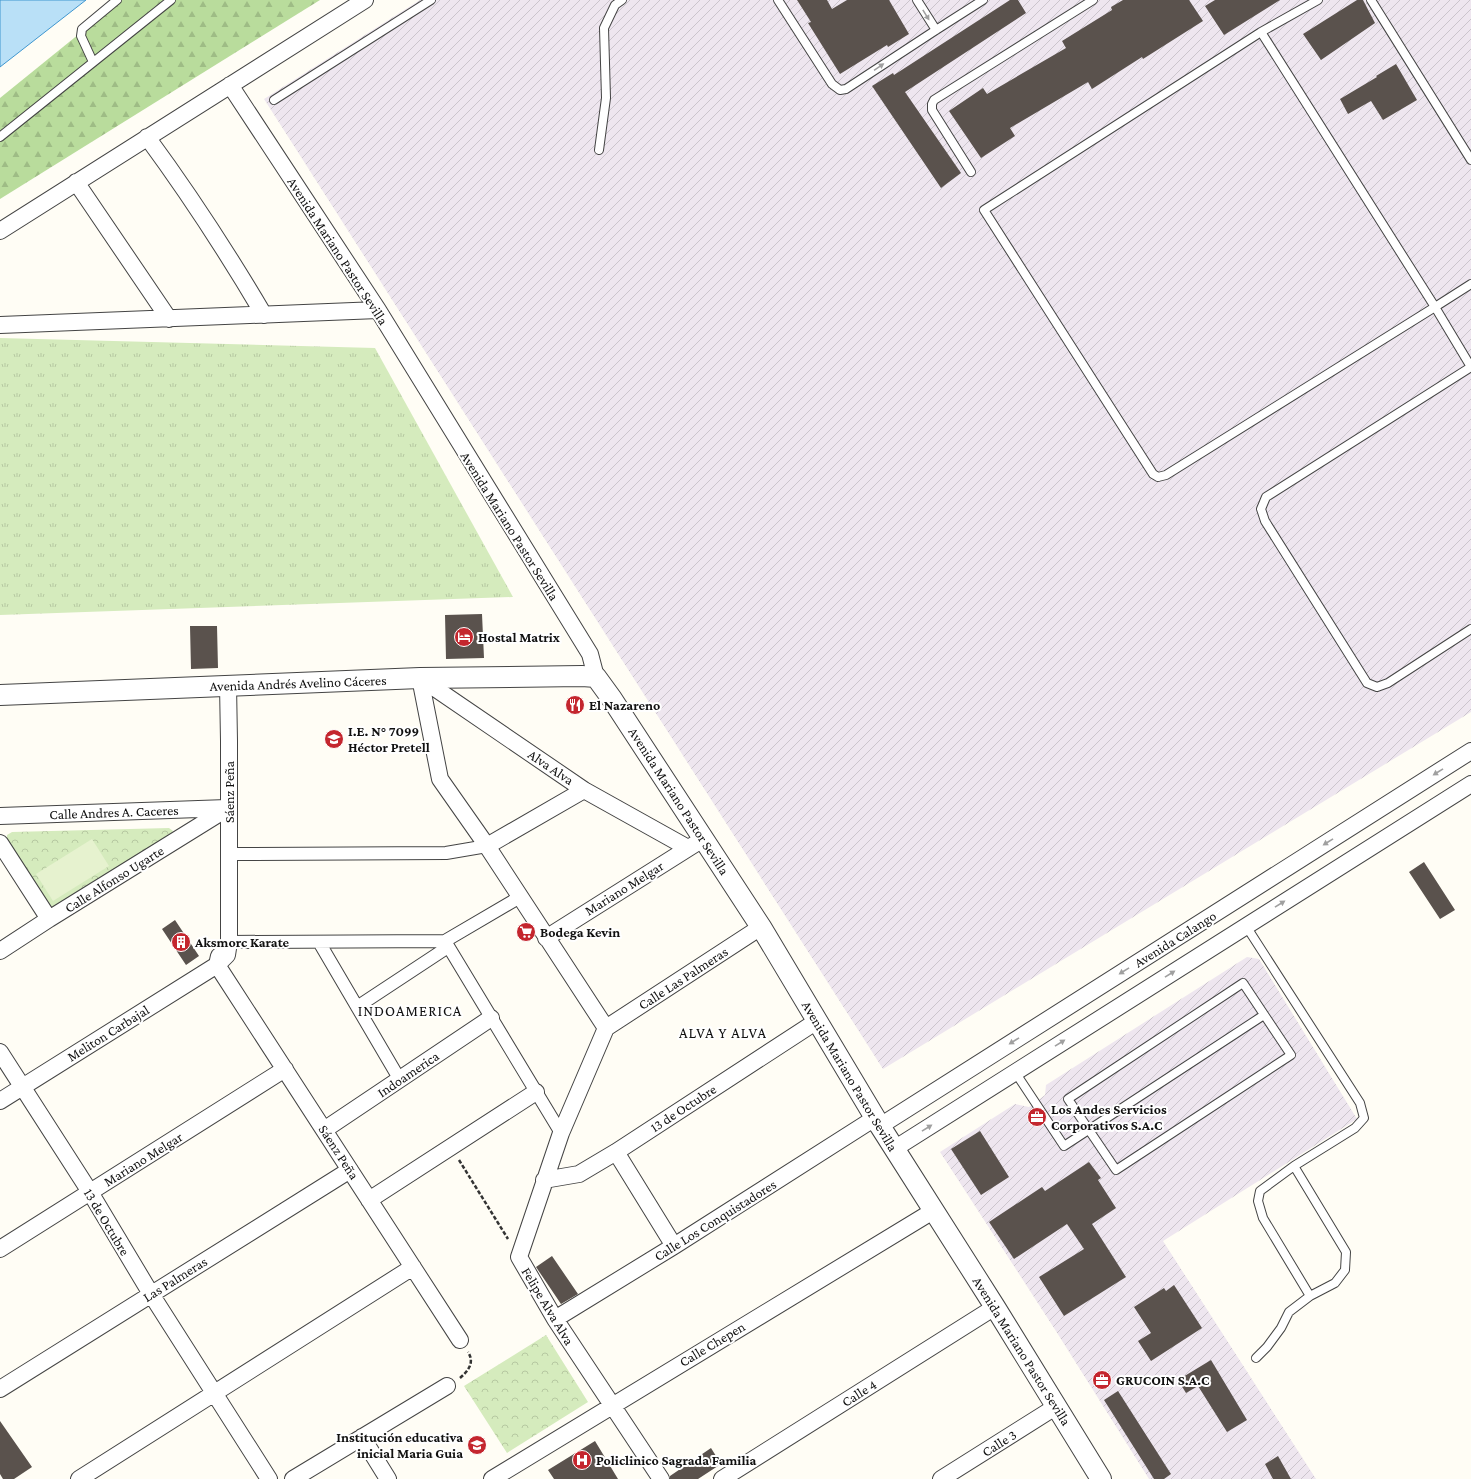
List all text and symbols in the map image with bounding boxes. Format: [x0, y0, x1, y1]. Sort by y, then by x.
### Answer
one-way arrow [923, 9, 930, 21]
one-way arrow [874, 63, 884, 71]
street label: Avenida Mariano Pastor Sevilla [284, 174, 392, 328]
street label: Avenida Mariano Pastor Sevilla [457, 449, 563, 604]
hotel icon: Hostal Matrix [453, 626, 475, 648]
place label: Hostal Matrix [478, 629, 561, 645]
street label: Avenida Andrés Avelino Cáceres [209, 672, 387, 694]
restaurant icon: El Nazareno [564, 694, 586, 716]
place label: El Nazareno [589, 697, 660, 713]
place label: I.E. N° 7099 Héctor Pretell [348, 723, 430, 755]
street label: Avenida Mariano Pastor Sevilla [625, 724, 733, 878]
school or university icon: I.E. N° 7099 Héctor Pretell [323, 728, 345, 750]
street label: Alva Alva [525, 746, 577, 788]
street label: Sáenz Peña [221, 760, 237, 823]
one-way arrow [1432, 769, 1444, 776]
street label: Calle Andres A. Caceres [49, 802, 179, 822]
one-way arrow [1323, 838, 1333, 846]
street label: Calle Alfonso Ugarte [62, 842, 166, 916]
street label: Mariano Melgar [582, 857, 666, 919]
one-way arrow [1274, 901, 1286, 908]
street label: Avenida Calango [1131, 907, 1219, 971]
supermarket icon: Bodega Kevin [515, 921, 537, 943]
place label: Bodega Kevin [540, 924, 620, 940]
building icon: Aksmorc Karate [170, 931, 192, 953]
place label: Aksmorc Karate [194, 934, 290, 950]
street label: Calle Las Palmeras [635, 943, 731, 1013]
one-way arrow [1118, 968, 1130, 975]
one-way arrow [1165, 970, 1175, 978]
street label: Avenida Mariano Pastor Sevilla [799, 998, 902, 1155]
street label: Meliton Carbajal [64, 1001, 153, 1065]
district label: INDOAMERICA [358, 1003, 462, 1019]
district label: ALVA Y ALVA [679, 1025, 767, 1041]
one-way arrow [1009, 1037, 1019, 1045]
one-way arrow [1054, 1040, 1066, 1047]
street label: Indoamerica [374, 1047, 442, 1100]
street label: 13 de Octubre [647, 1081, 719, 1135]
place label: Los Andes Servicios Corporativos S.A.C [1051, 1101, 1167, 1133]
office icon: Los Andes Servicios Corporativos S.A.C [1026, 1106, 1048, 1128]
street label: Sáenz Peña [315, 1122, 363, 1183]
one-way arrow [922, 1124, 932, 1132]
street label: Mariano Melgar [101, 1128, 185, 1190]
street label: Calle Los Conquistadores [651, 1176, 779, 1264]
street label: 13 de Octubre [81, 1186, 133, 1258]
street label: Las Palmeras [140, 1253, 210, 1305]
street label: Felipe Alva Alva [519, 1264, 578, 1348]
street label: Avenida Mariano Pastor Sevilla [969, 1274, 1075, 1429]
street label: Calle Chepen [676, 1318, 748, 1370]
office icon: GRUCOIN S.A.C [1091, 1369, 1113, 1391]
place label: GRUCOIN S.A.C [1116, 1372, 1210, 1388]
street label: Calle 4 [839, 1376, 879, 1410]
street label: Calle 3 [979, 1426, 1019, 1460]
place label: Institución educativa inicial Maria Guia [336, 1429, 463, 1461]
school or university icon: Institución educativa inicial Maria Guia [466, 1434, 488, 1456]
hospital icon: Policlinico Sagrada Familia [571, 1449, 593, 1471]
place label: Policlinico Sagrada Familia [596, 1452, 757, 1468]

